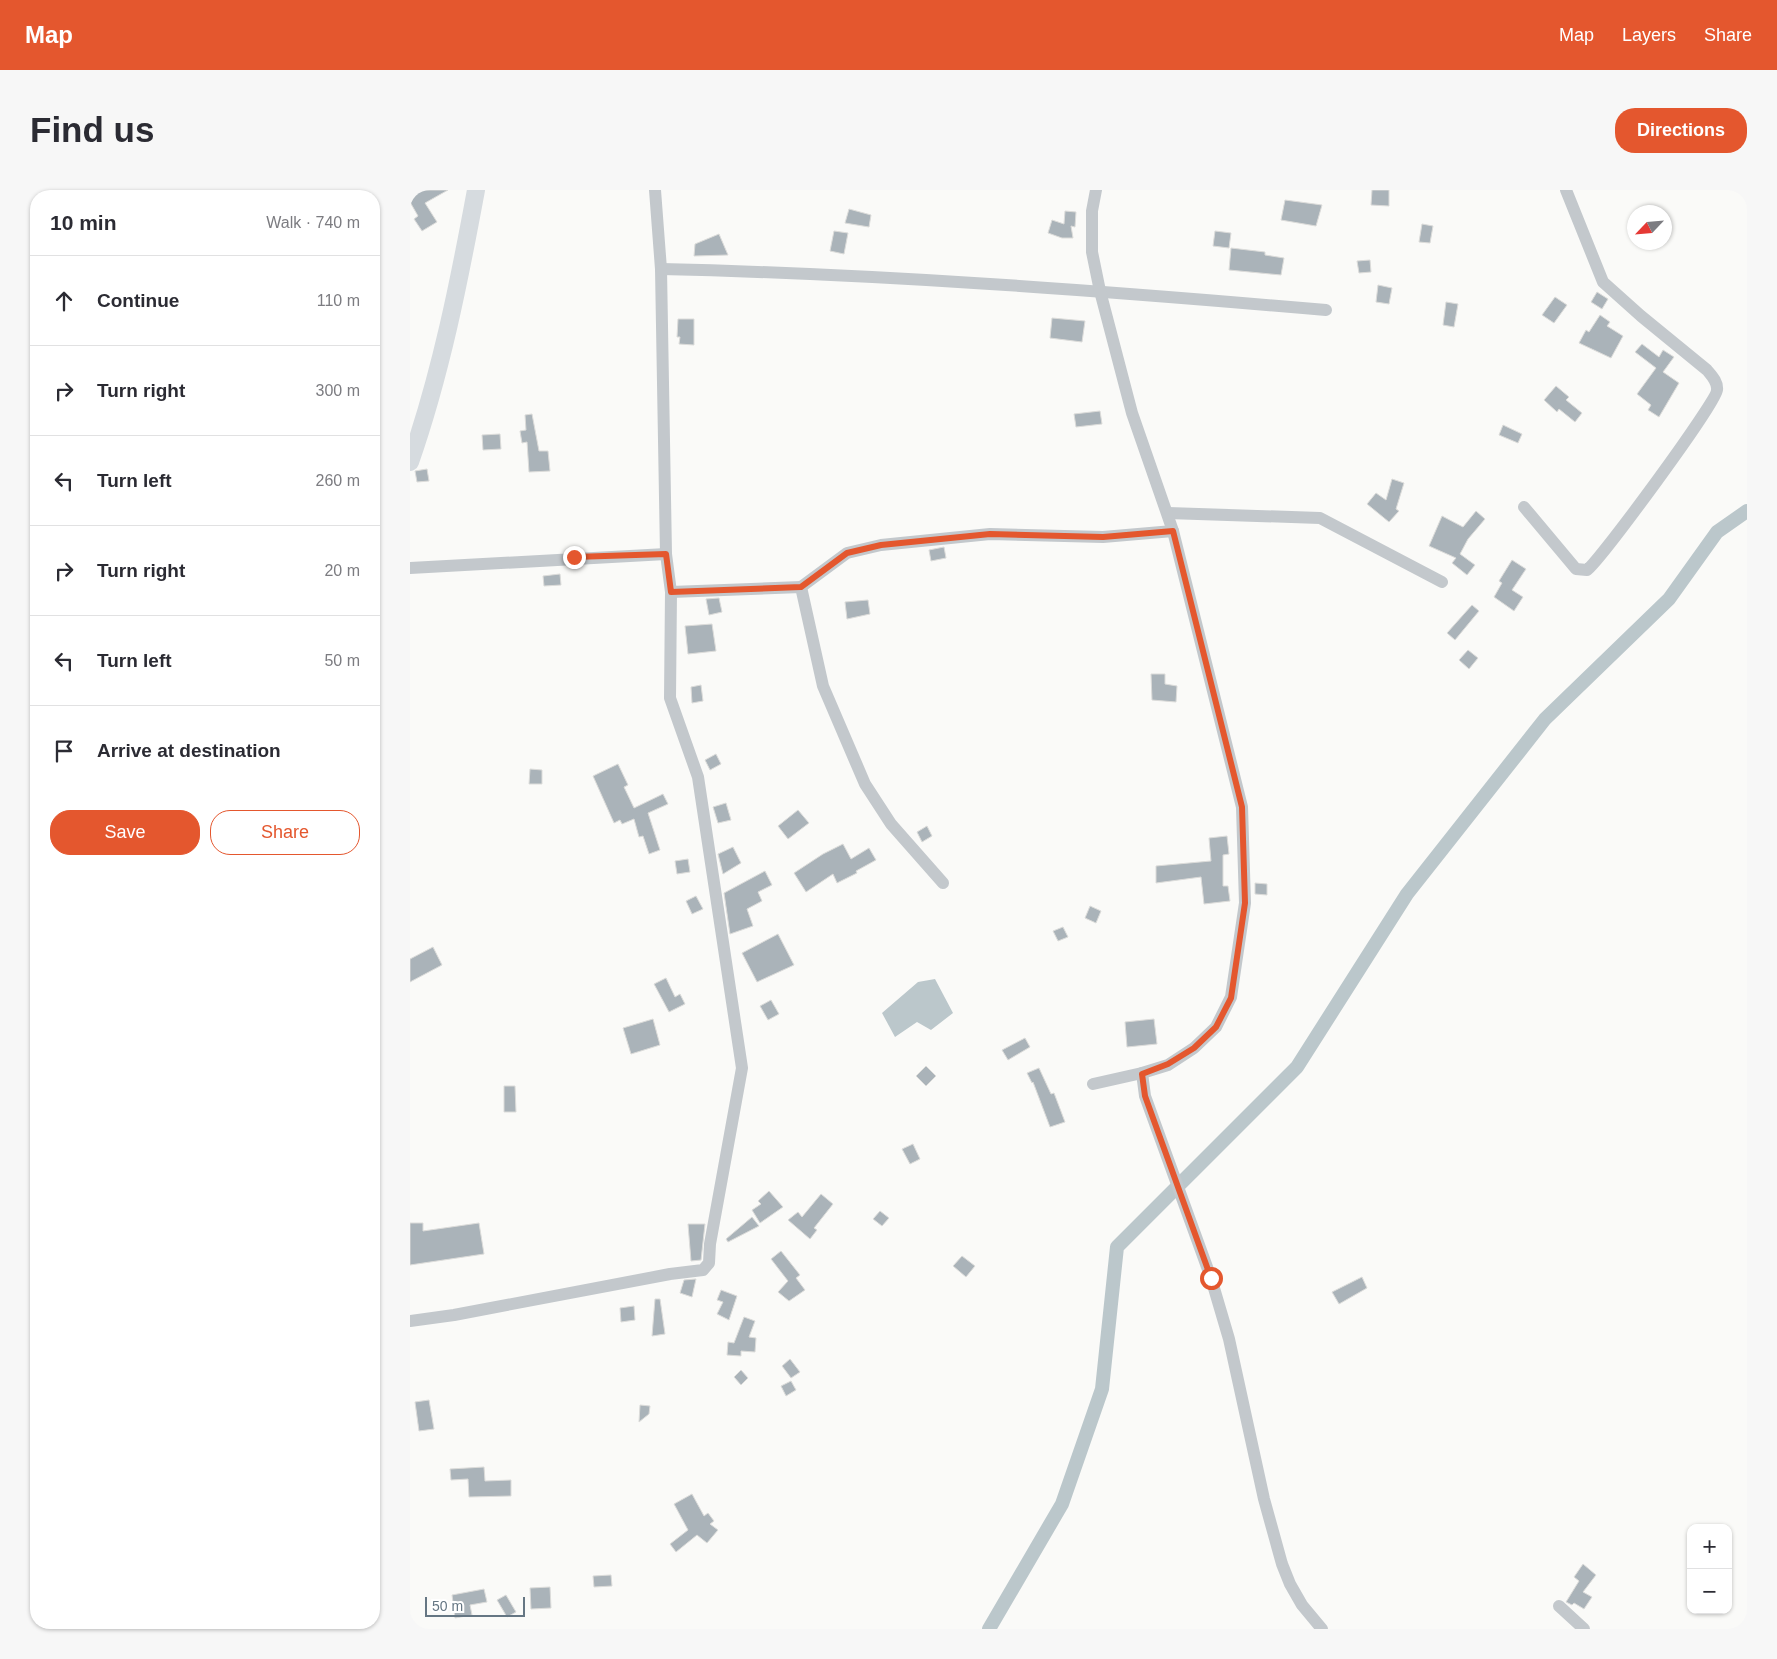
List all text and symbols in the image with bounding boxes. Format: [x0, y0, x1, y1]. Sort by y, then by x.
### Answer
text: Map [25, 21, 73, 48]
text: Map [1559, 25, 1594, 45]
text: Layers [1622, 25, 1676, 45]
text: Share [1704, 25, 1752, 45]
button: Directions [1615, 108, 1747, 153]
text: Find us [30, 110, 154, 149]
north arrow [1627, 205, 1672, 250]
text: 10 min [50, 211, 117, 234]
text: Walk · 740 m [266, 214, 360, 231]
icon: ahead [50, 287, 78, 315]
text: Continue [97, 290, 179, 311]
text: 110 m [317, 292, 360, 309]
icon: right [50, 377, 78, 405]
text: Turn right [97, 380, 185, 401]
text: 300 m [316, 382, 360, 399]
icon: left [50, 467, 78, 495]
text: Turn left [97, 470, 172, 491]
text: 260 m [316, 472, 360, 489]
route end [563, 546, 586, 569]
icon: right [50, 557, 78, 585]
text: Turn right [97, 560, 185, 581]
text: 20 m [324, 562, 360, 579]
icon: left [50, 647, 78, 675]
text: Turn left [97, 650, 172, 671]
text: 50 m [324, 652, 360, 669]
icon: arrive [50, 737, 78, 765]
text: Arrive at destination [97, 740, 281, 761]
button: Save [50, 810, 200, 855]
button: Share [210, 810, 360, 855]
route start [1200, 1267, 1223, 1290]
map controls [1687, 1524, 1732, 1614]
button: + [1687, 1524, 1732, 1569]
button: − [1687, 1569, 1732, 1614]
scale bar [425, 1594, 525, 1617]
text: 50 m [432, 1598, 463, 1614]

